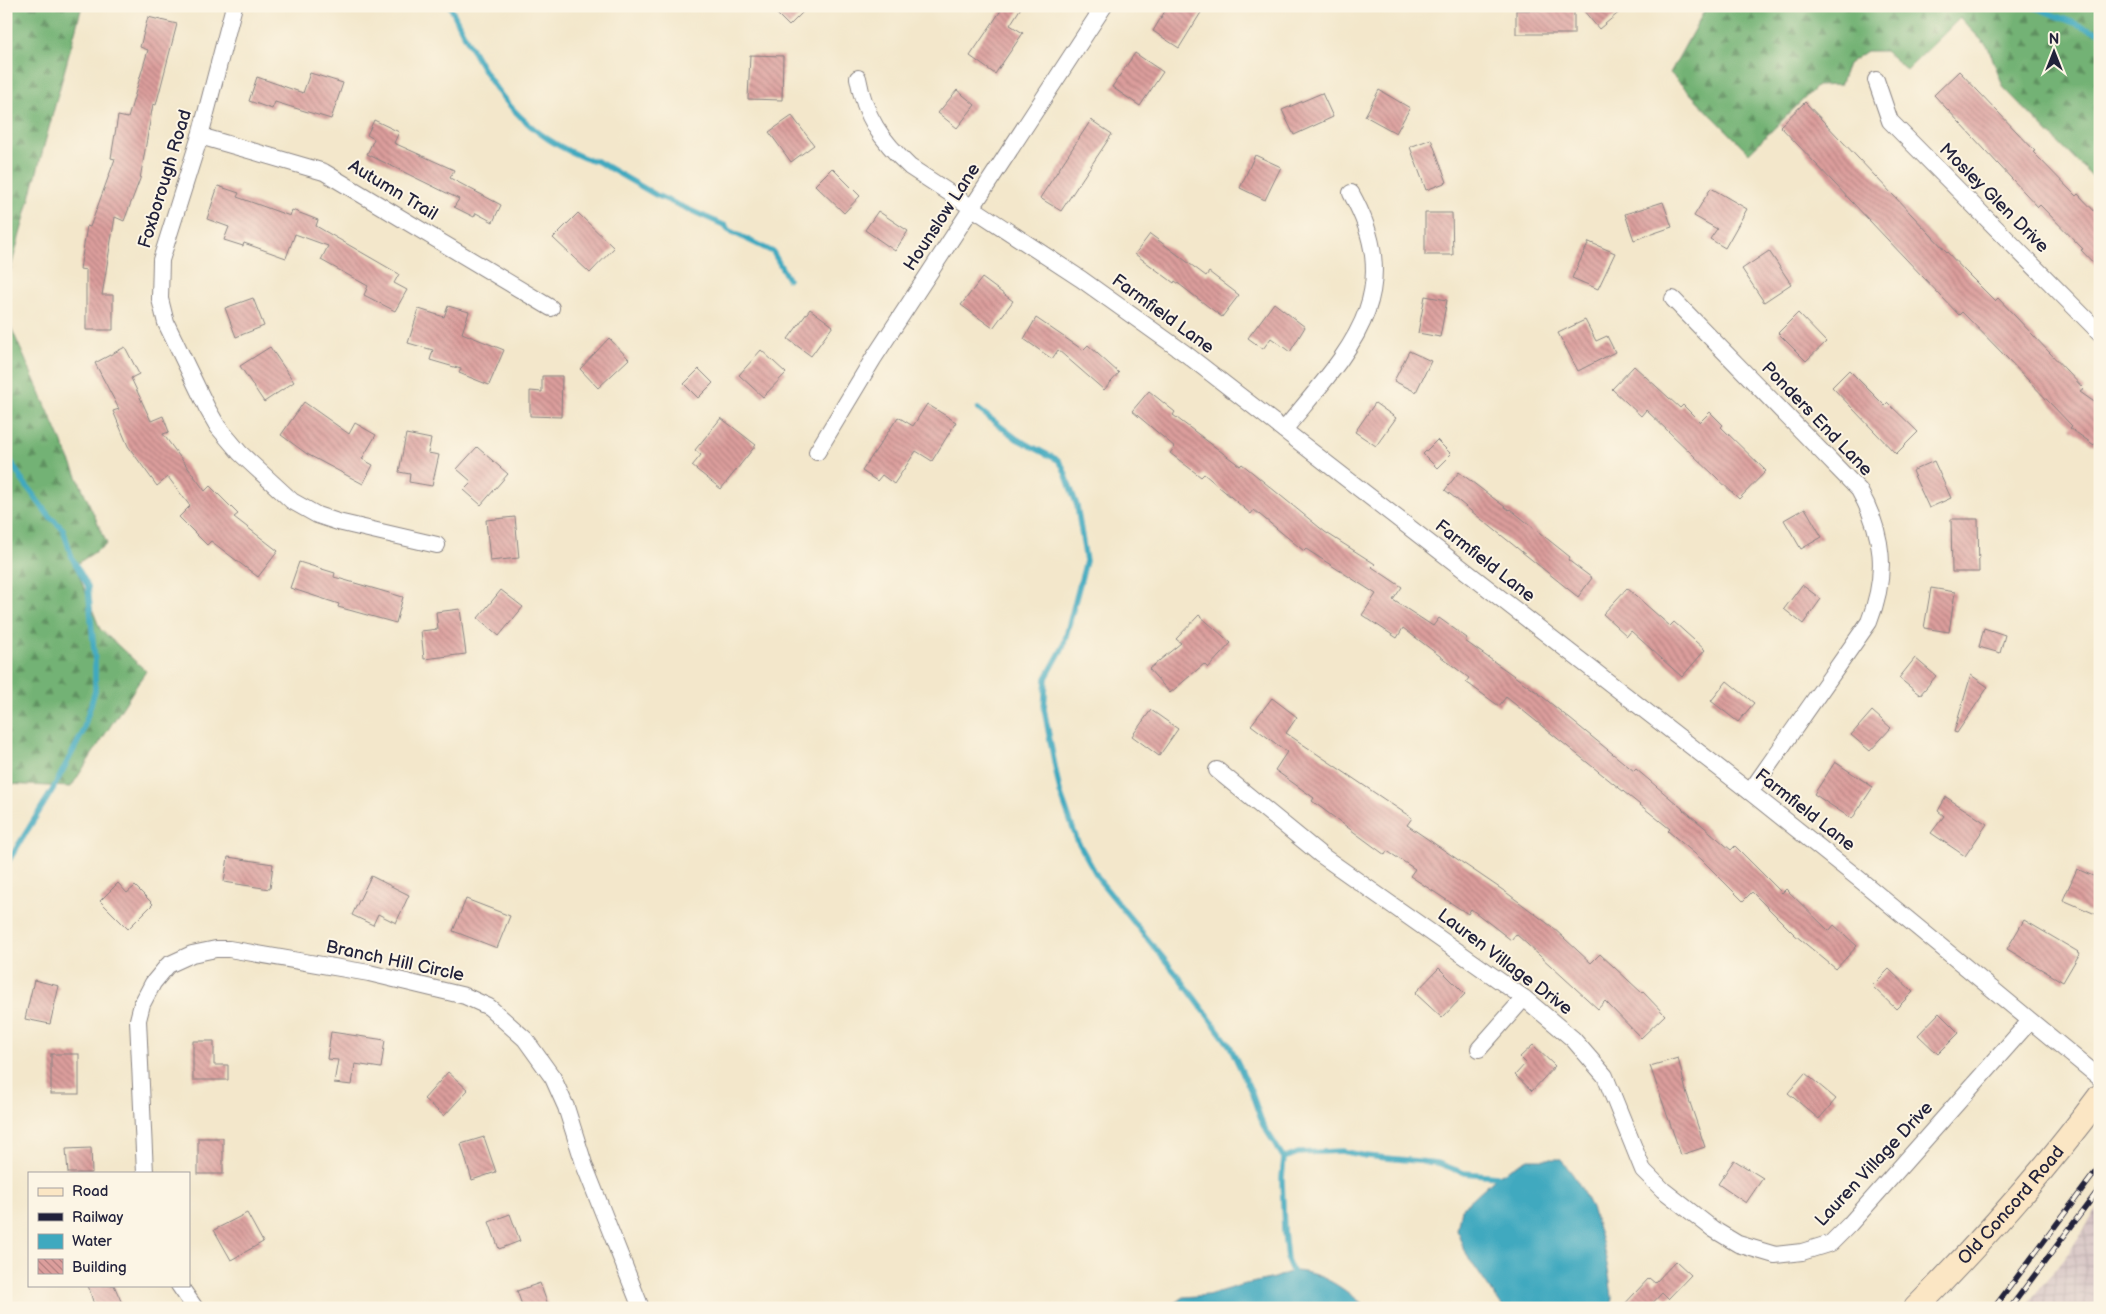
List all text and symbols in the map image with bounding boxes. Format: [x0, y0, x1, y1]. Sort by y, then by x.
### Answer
north arrow [2028, 28, 2078, 78]
text: N [2049, 31, 2059, 48]
street label: Foxborough Road [134, 107, 196, 251]
street label: Mosley Glen Drive [1935, 139, 2053, 257]
street label: Autumn Trail [345, 155, 441, 225]
street label: Hounslow Lane [899, 159, 985, 275]
street label: Farmfield Lane [1108, 270, 1218, 358]
street label: Ponders End Lane [1757, 358, 1877, 481]
street label: Farmfield Lane [1431, 515, 1539, 607]
street label: Farmfield Lane [1751, 764, 1859, 856]
street label: Lauren Village Drive [1434, 905, 1577, 1020]
street label: Branch Hill Circle [324, 936, 466, 986]
street label: Lauren Village Drive [1811, 1097, 1937, 1231]
street label: Old Concord Road [1953, 1141, 2068, 1269]
legend [28, 1172, 190, 1286]
text: Road [72, 1182, 108, 1201]
text: Railway [72, 1208, 123, 1227]
text: Water [72, 1232, 112, 1251]
text: Building [72, 1258, 127, 1277]

